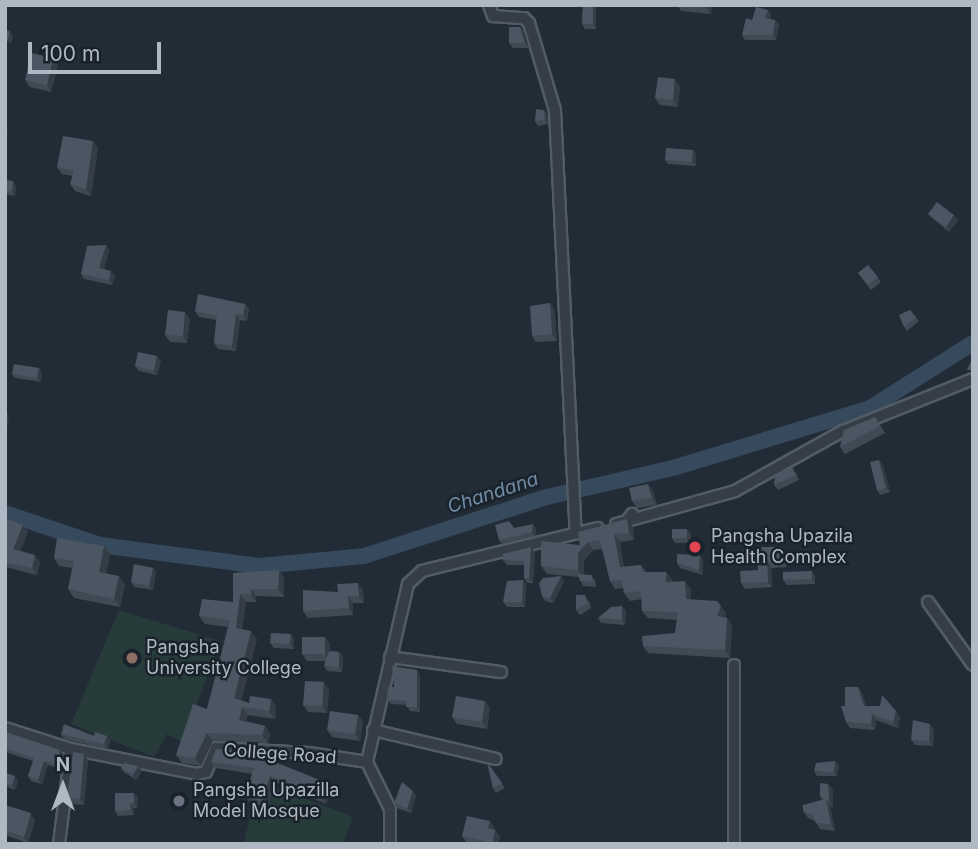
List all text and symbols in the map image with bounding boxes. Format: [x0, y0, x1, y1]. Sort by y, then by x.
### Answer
scale bar [32, 28, 164, 72]
text: 100 m [41, 41, 100, 66]
water label: Chandana [445, 468, 541, 518]
place label: Pangsha Upazila Health Complex [711, 526, 853, 568]
marker: Pangsha Upazila Health Complex [685, 537, 705, 557]
place label: Pangsha University College [146, 637, 301, 680]
marker: Pangsha University College [124, 650, 140, 666]
street label: College Road [223, 739, 337, 769]
north arrow [28, 751, 98, 821]
text: N [56, 753, 70, 776]
place label: Pangsha Upazilla Model Mosque [193, 780, 339, 822]
marker: Pangsha Upazilla Model Mosque [171, 793, 187, 809]

